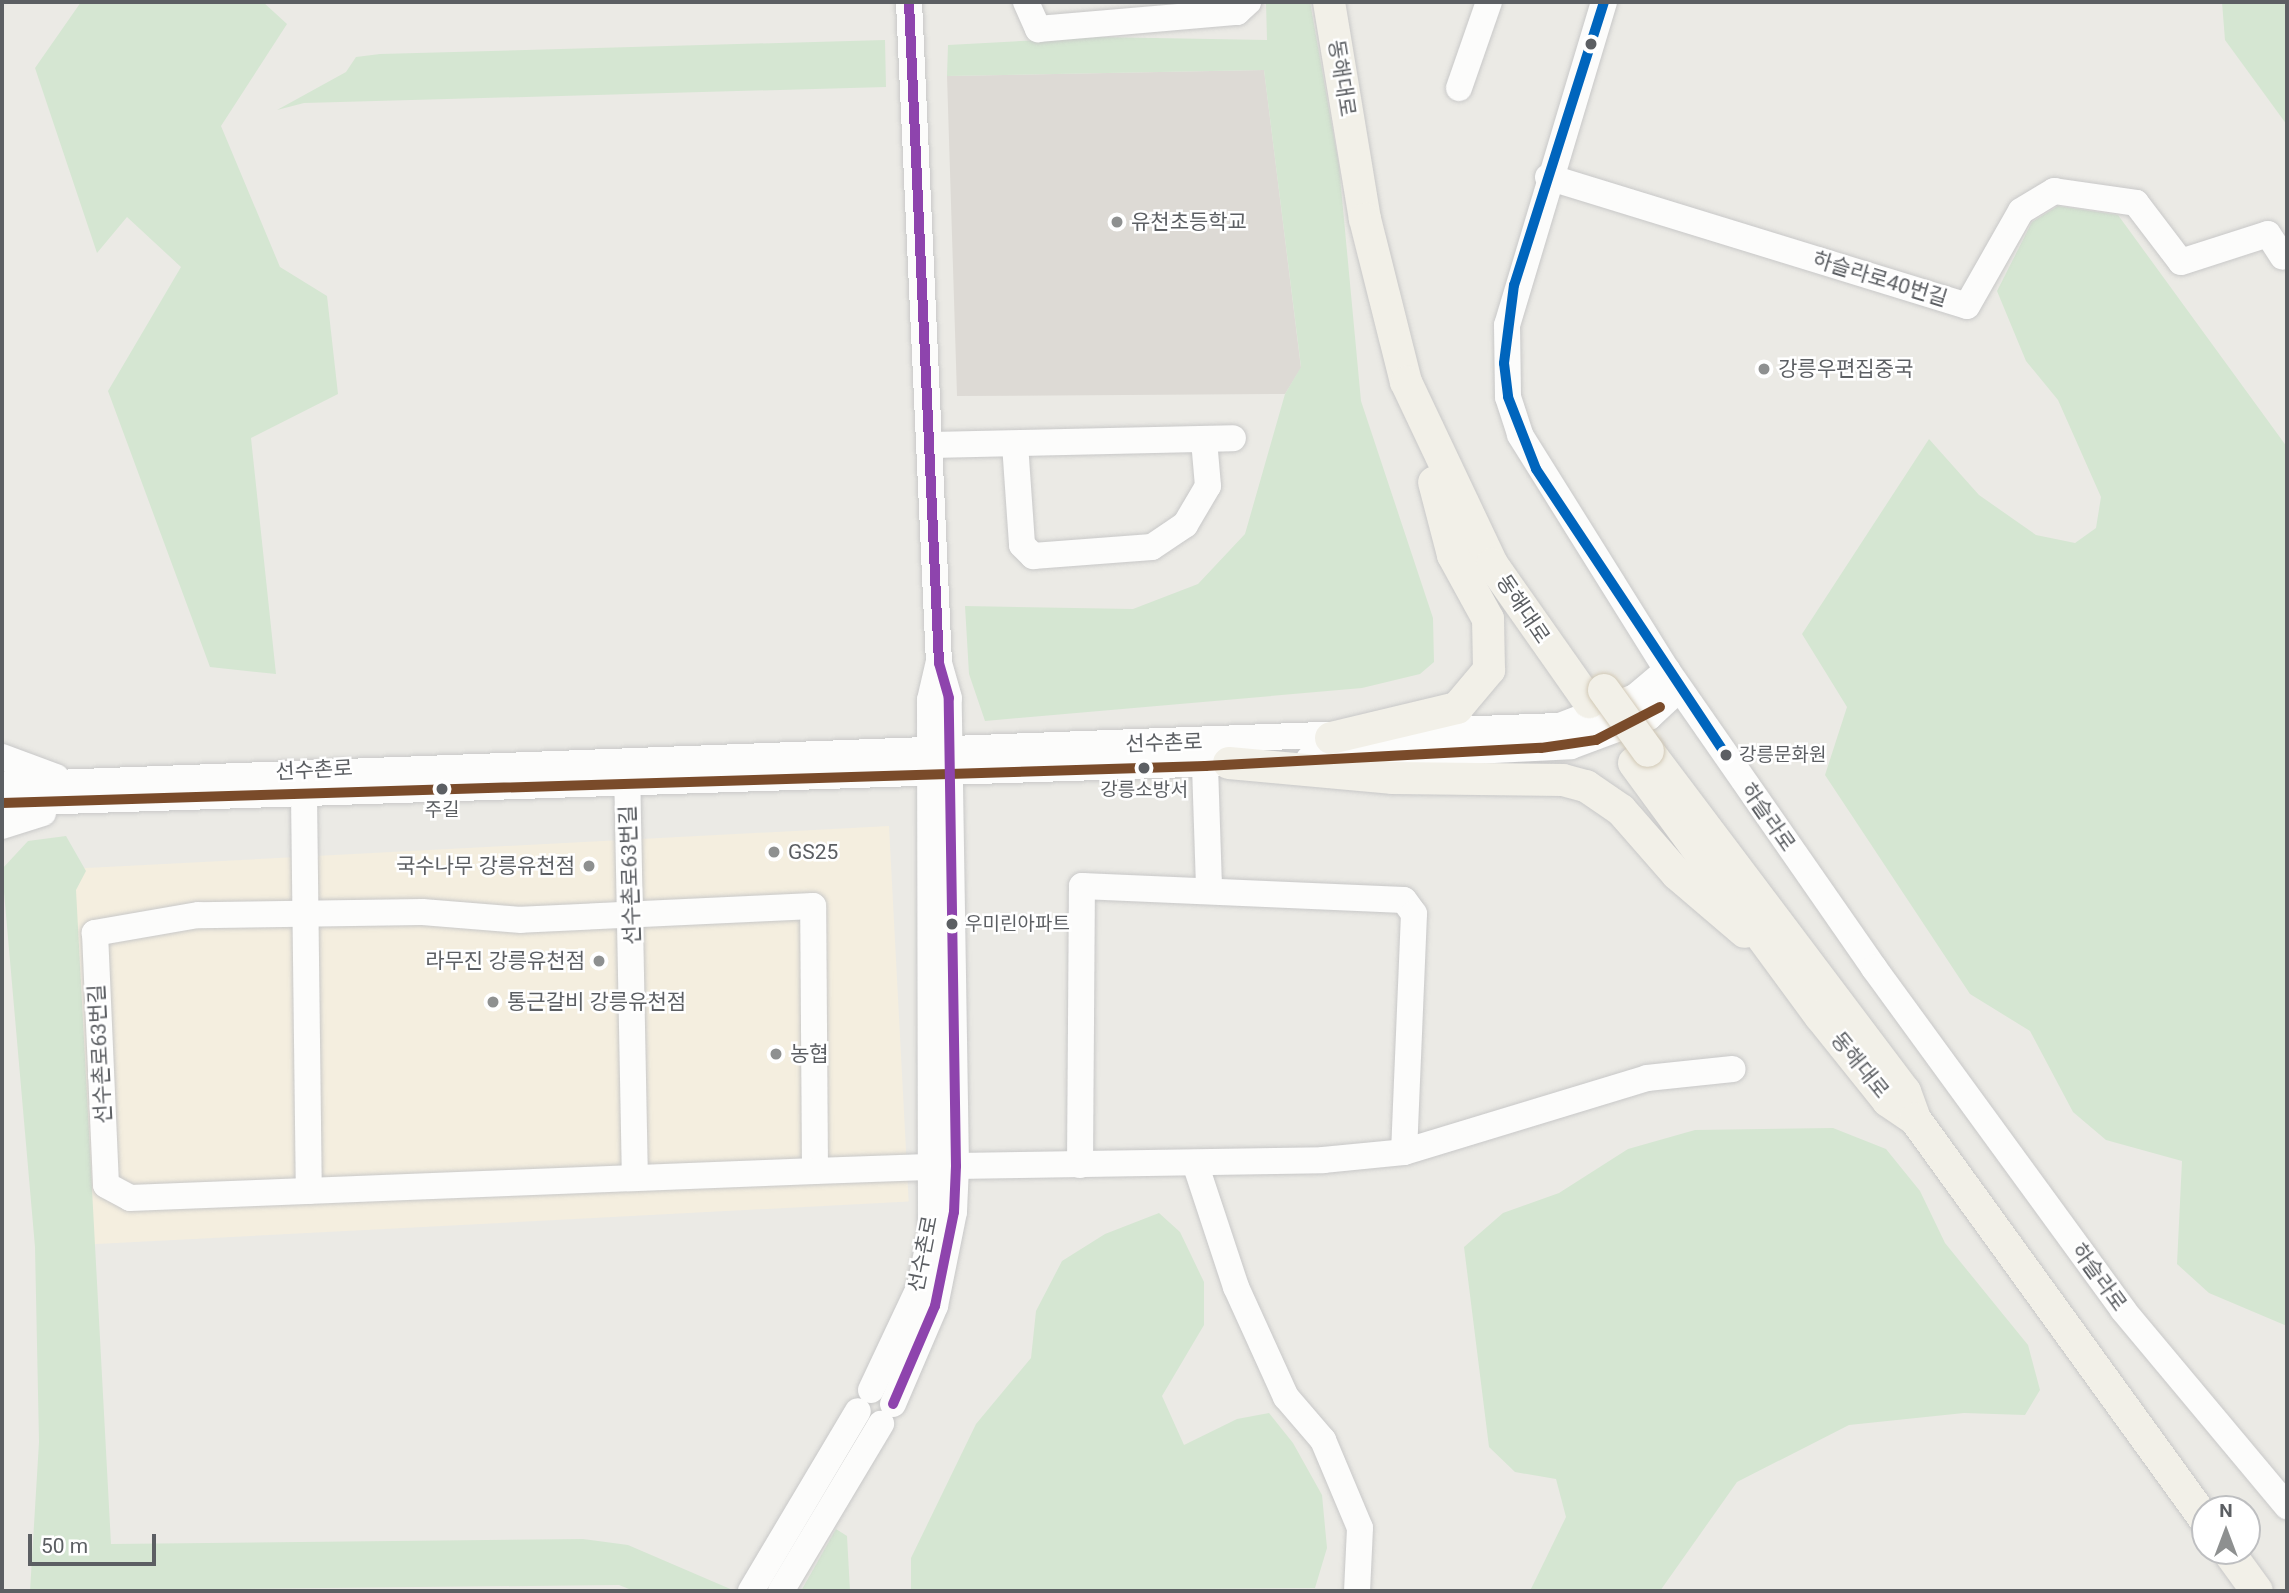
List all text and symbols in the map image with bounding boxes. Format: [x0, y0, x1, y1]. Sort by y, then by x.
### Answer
unlabelled marker [1584, 37, 1598, 51]
street label: 동해대로 [1324, 38, 1360, 118]
place label: 유천초등학교 [1131, 209, 1247, 235]
marker: 유천초등학교 [1109, 214, 1125, 230]
street label: 하슬라로40번길 [1810, 247, 1950, 311]
place label: 강릉우편집중국 [1778, 356, 1913, 382]
marker: 강릉우편집중국 [1756, 361, 1772, 377]
street label: 동해대로 [1491, 570, 1555, 648]
street label: 선수촌로 [1125, 729, 1203, 757]
place label: 강릉문화원 [1739, 744, 1826, 766]
marker: 강릉문화원 [1719, 748, 1733, 762]
street label: 선수촌로 [275, 755, 353, 785]
marker: 강릉소방서 [1137, 761, 1151, 775]
street label: 하슬라로 [1736, 778, 1800, 856]
place label: 강릉소방서 [1100, 779, 1188, 801]
marker: 주길 [435, 782, 449, 796]
place label: 주길 [425, 799, 459, 821]
street label: 선수촌로63번길 [615, 805, 645, 945]
place label: GS25 [788, 839, 838, 865]
marker: GS25 [766, 844, 782, 860]
place label: 국수나무 강릉유천점 [396, 853, 575, 879]
marker: 국수나무 강릉유천점 [581, 858, 597, 874]
place label: 우미린아파트 [965, 913, 1070, 935]
marker: 우미린아파트 [945, 917, 959, 931]
place label: 라무진 강릉유천점 [425, 948, 585, 974]
marker: 라무진 강릉유천점 [591, 953, 607, 969]
street label: 선수촌로63번길 [84, 984, 116, 1124]
place label: 통근갈비 강릉유천점 [507, 989, 686, 1015]
marker: 통근갈비 강릉유천점 [485, 994, 501, 1010]
street label: 동해대로 [1826, 1027, 1894, 1103]
place label: 농협 [790, 1041, 829, 1067]
marker: 농협 [768, 1046, 784, 1062]
street label: 선수촌로 [903, 1214, 943, 1294]
street label: 하슬라로 [2066, 1238, 2132, 1316]
north arrow [2191, 1495, 2261, 1565]
text: N [2219, 1499, 2233, 1522]
scale bar [32, 1520, 159, 1564]
text: 50 m [41, 1534, 88, 1558]

